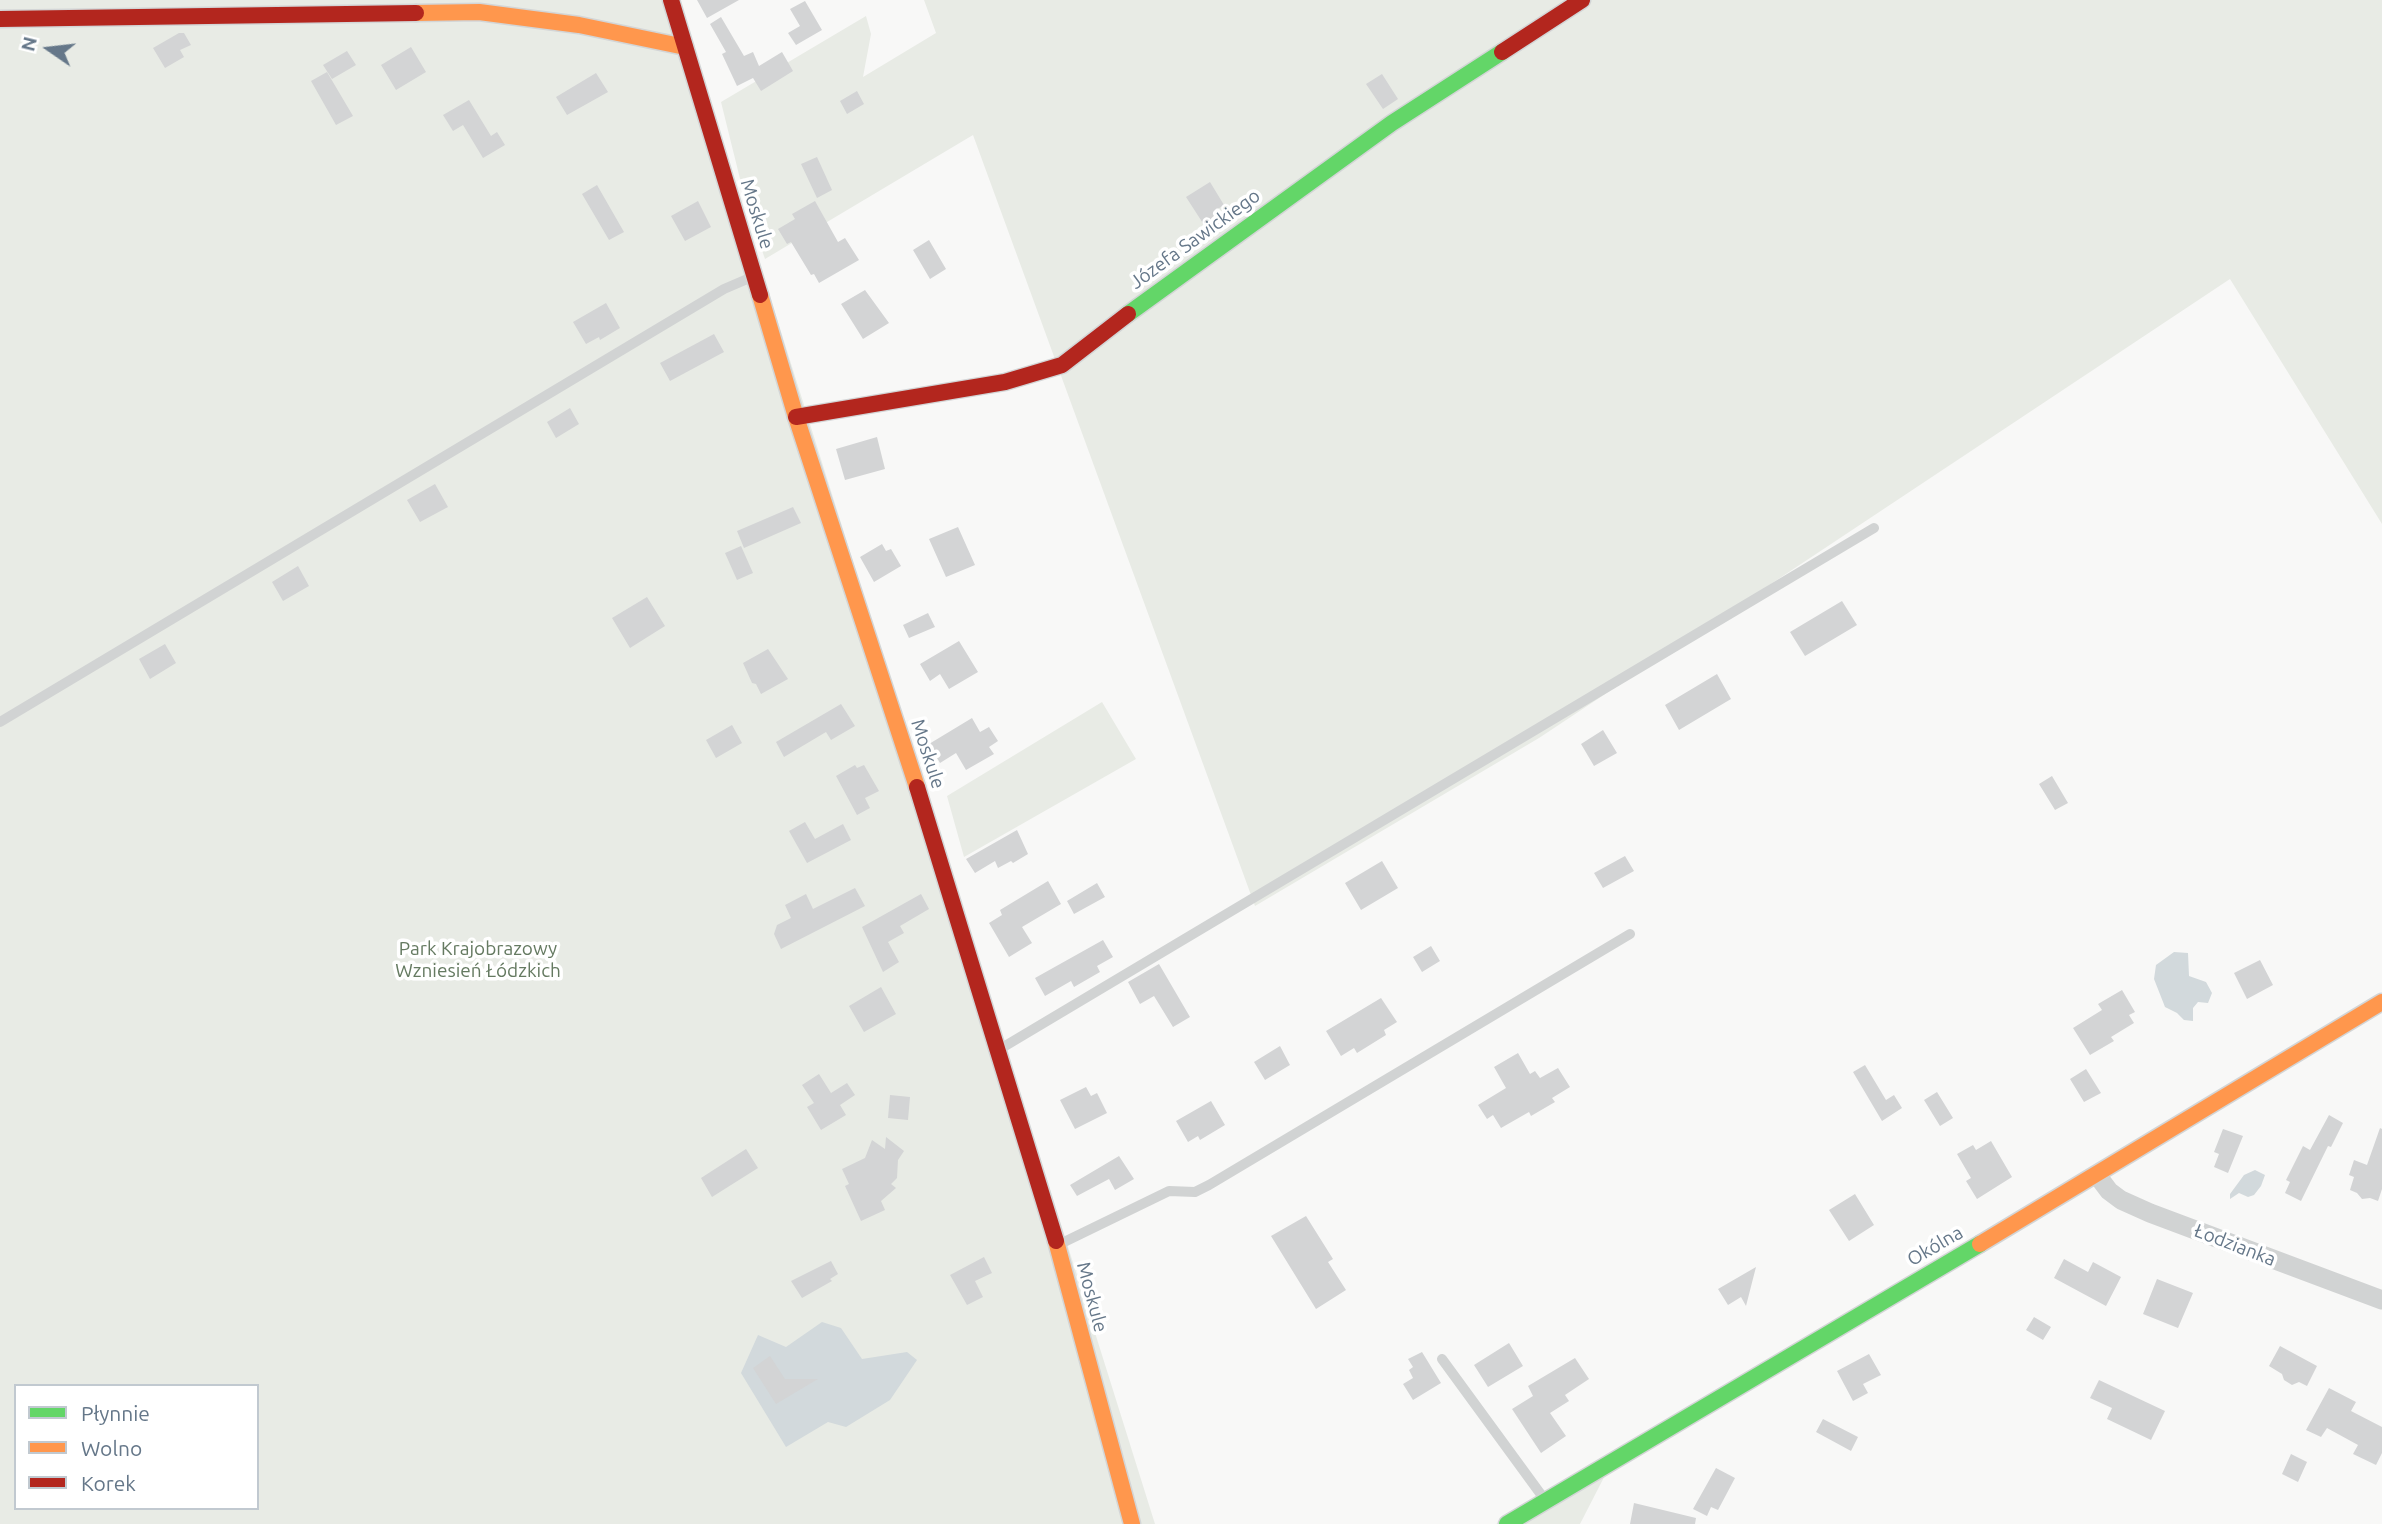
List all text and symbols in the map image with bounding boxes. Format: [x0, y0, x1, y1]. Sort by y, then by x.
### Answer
north arrow [14, 14, 84, 84]
text: N [16, 34, 41, 53]
street label: Moskule [736, 176, 778, 252]
street label: Józefa Sawickiego [1125, 184, 1265, 294]
street label: Moskule [906, 716, 950, 792]
park label: Park Krajobrazowy Wzniesień Łódzkich [395, 938, 561, 982]
street label: Łodzianka [2191, 1219, 2279, 1271]
street label: Okólna [1903, 1221, 1967, 1271]
street label: Moskule [1072, 1259, 1112, 1335]
legend [14, 1384, 259, 1510]
text: Płynnie [81, 1401, 150, 1425]
text: Wolno [81, 1436, 142, 1460]
text: Korek [81, 1471, 136, 1495]

